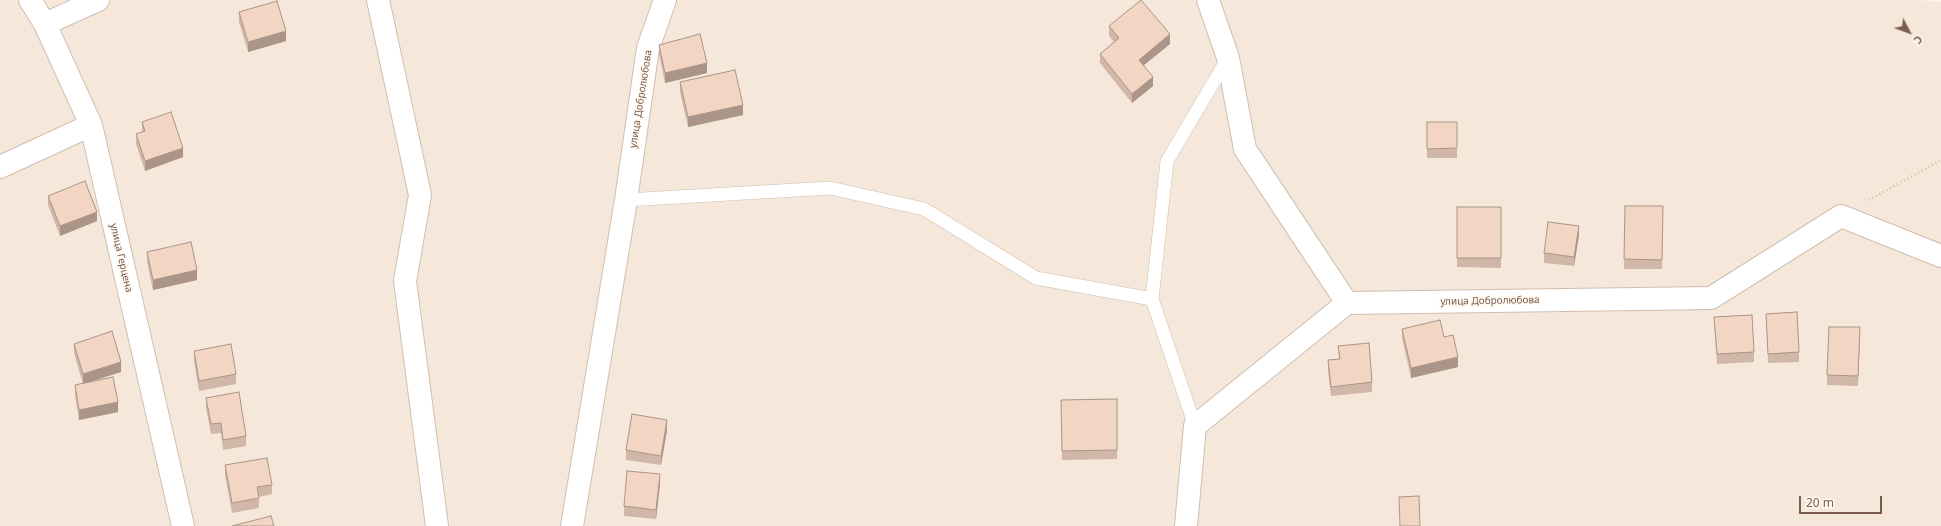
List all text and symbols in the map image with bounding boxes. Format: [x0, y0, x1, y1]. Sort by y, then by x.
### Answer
north arrow [1889, 12, 1929, 52]
text: С [1910, 33, 1926, 48]
street label: улица Добролюбова [627, 49, 655, 149]
street label: улица Герцена [107, 222, 135, 294]
street label: улица Добролюбова [1440, 294, 1540, 308]
scale bar [1801, 488, 1884, 514]
text: 20 m [1806, 494, 1834, 511]

